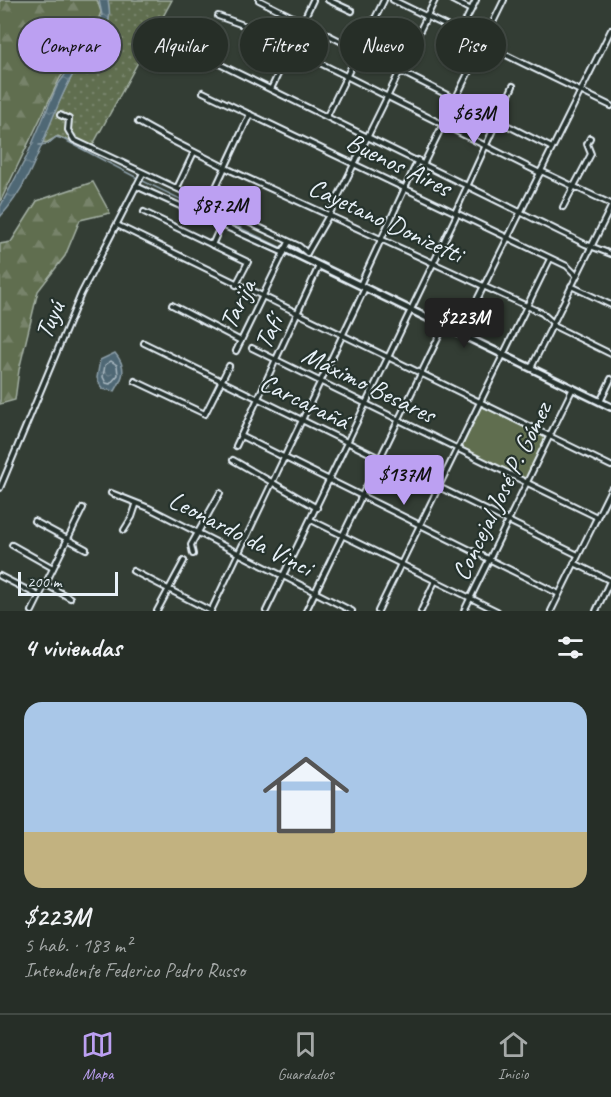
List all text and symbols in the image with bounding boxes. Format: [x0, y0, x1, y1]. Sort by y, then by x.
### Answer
chip: Comprar [18, 18, 121, 72]
chip: Alquilar [133, 18, 228, 72]
chip: Filtros [240, 18, 328, 72]
chip: Nuevo [340, 18, 424, 72]
chip: Piso [436, 18, 506, 72]
pin: $63M [438, 94, 510, 145]
text: $63M [453, 101, 495, 126]
street label: Buenos Aires [341, 125, 458, 205]
street label: Cayetano Donizetti [303, 170, 471, 272]
pin: $87.2M [171, 186, 269, 237]
text: $87.2M [193, 193, 247, 218]
street label: Tarija [211, 272, 265, 334]
street label: Tuyú [27, 294, 73, 344]
pin: $223M [422, 298, 506, 349]
street label: Tafí [246, 305, 293, 354]
text: $223M [439, 305, 489, 330]
street label: Máximo Besares [297, 338, 443, 432]
street label: Carcarañá [255, 366, 357, 438]
street label: Concejal José P. Gómez [444, 394, 560, 586]
pin: $137M [362, 455, 446, 506]
text: $137M [379, 462, 429, 487]
street label: Leonardo da Vinci [163, 483, 321, 585]
scale bar [18, 569, 118, 596]
text: 200 m [27, 572, 61, 592]
text: 4 viviendas [24, 631, 121, 664]
icon: filters [554, 631, 587, 664]
icon: home [252, 741, 360, 849]
text: $223M [24, 900, 90, 933]
text: 5 hab. · 183 m² [24, 933, 131, 958]
text: Intendente Federico Pedro Russo [24, 958, 245, 983]
tab: Mapa [81, 1028, 114, 1084]
tab: Guardados [277, 1028, 334, 1084]
tab: Inicio [497, 1028, 530, 1084]

